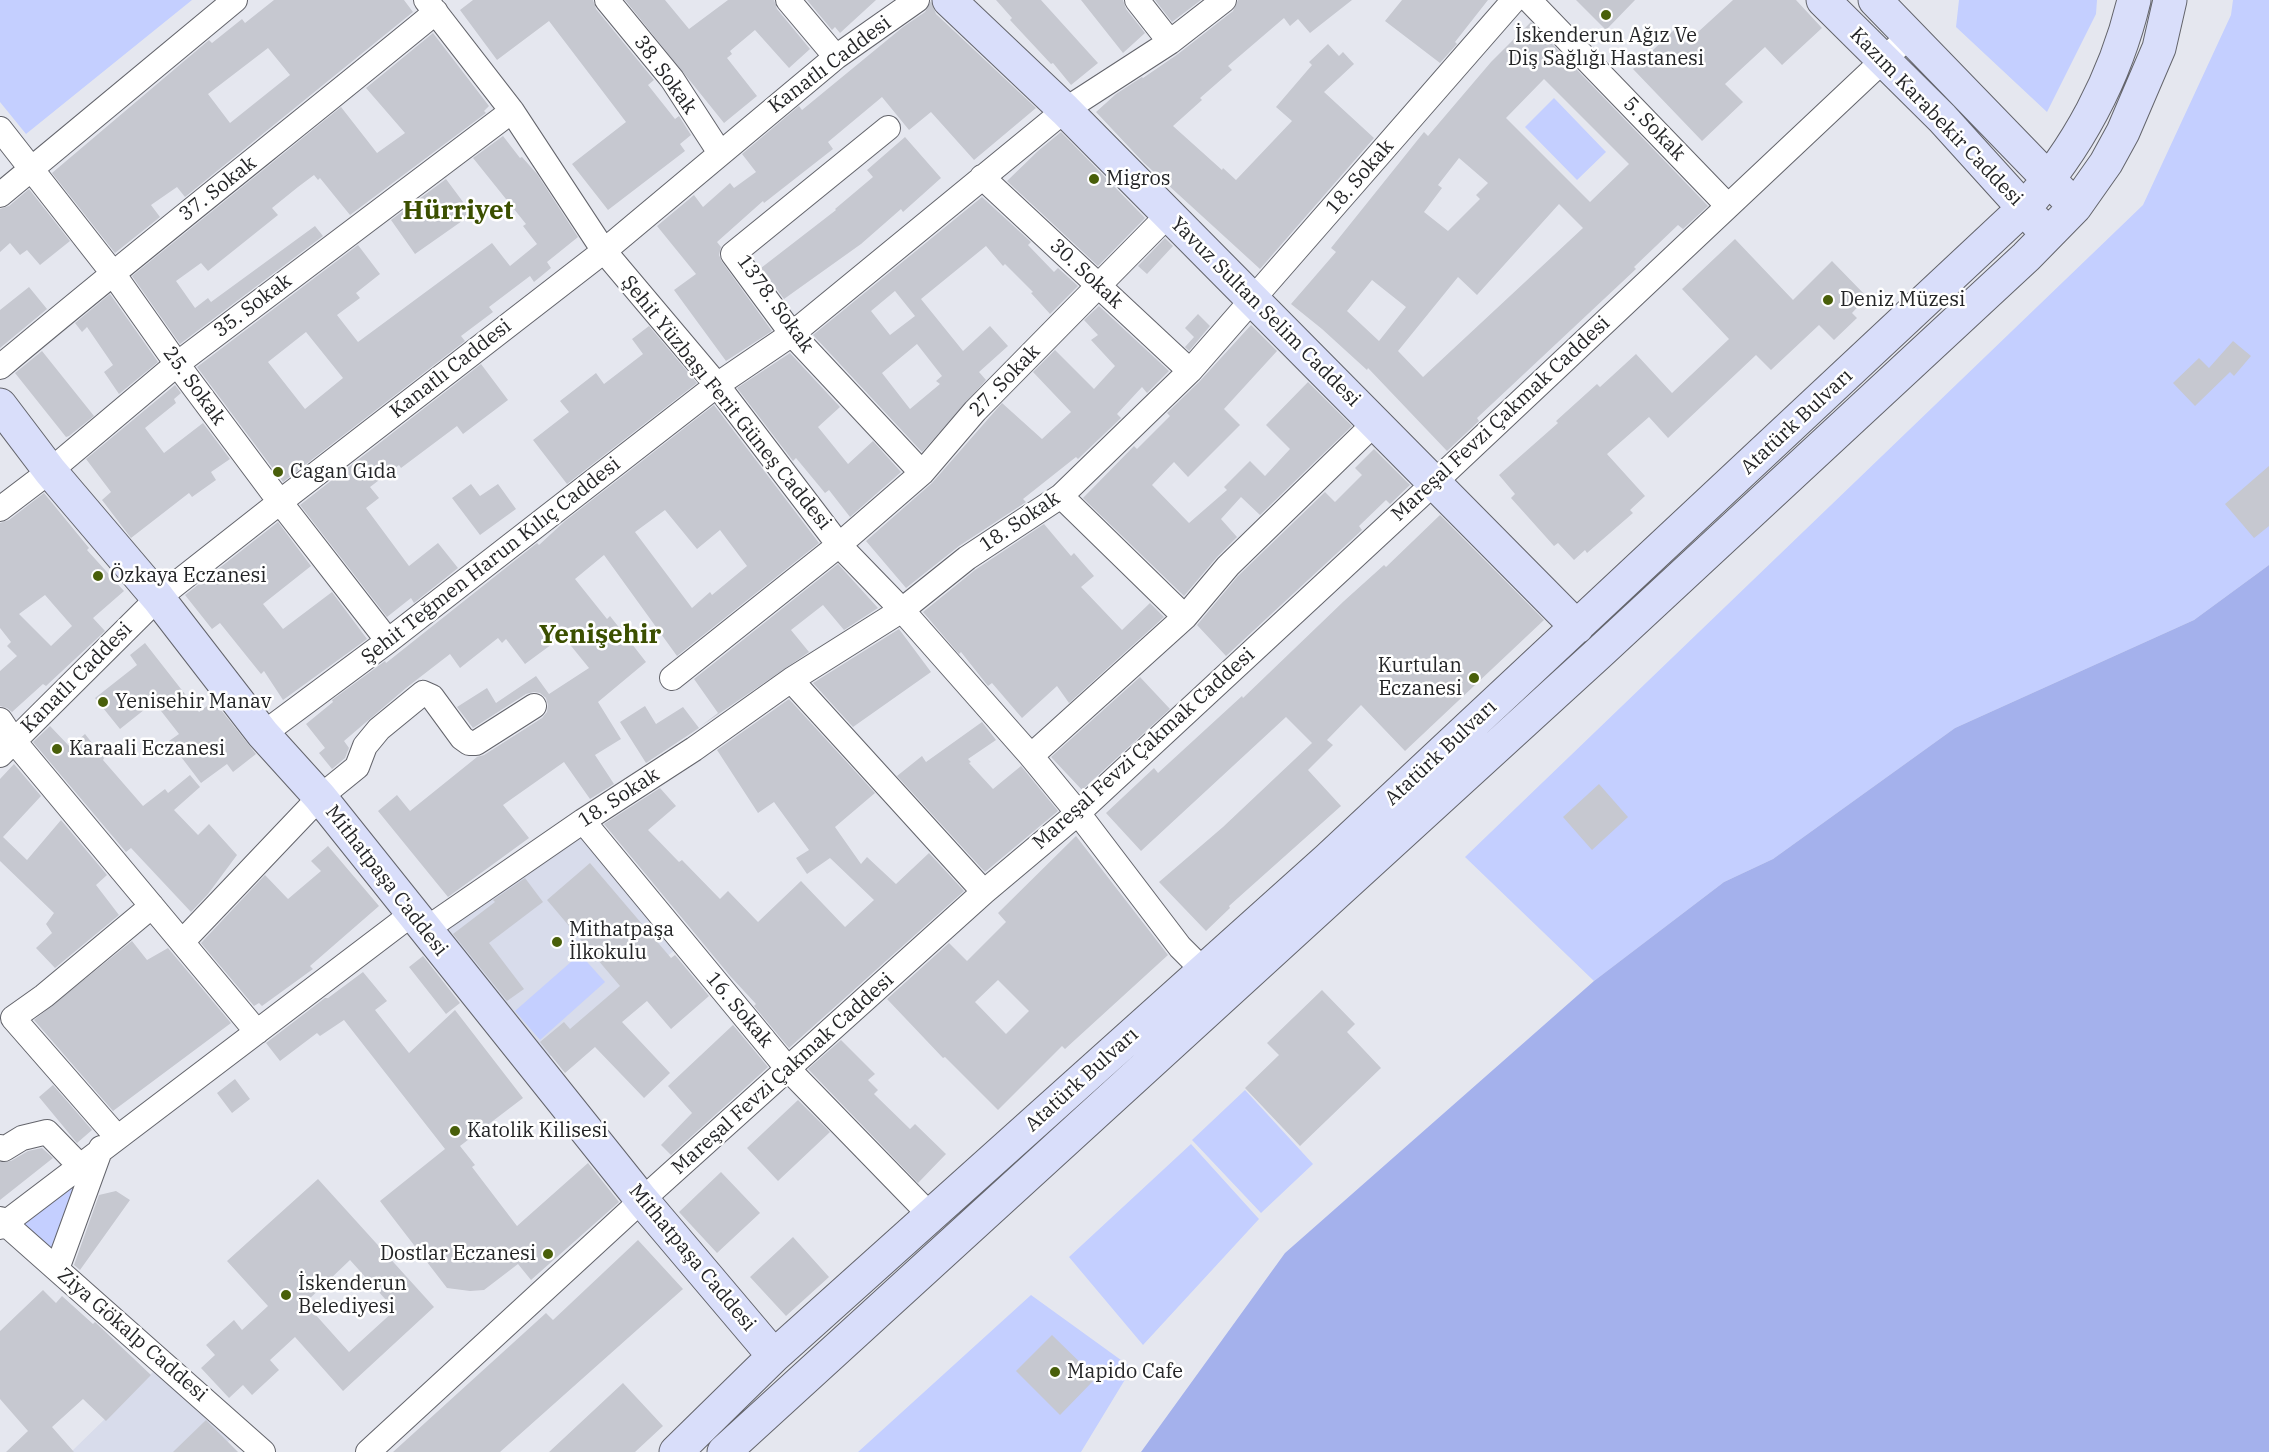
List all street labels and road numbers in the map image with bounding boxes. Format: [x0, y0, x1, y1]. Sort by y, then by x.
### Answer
street label: Kanatlı Caddesi [764, 11, 896, 119]
street label: Kazım Karabekir Caddesi [1845, 23, 2027, 211]
street label: 38. Sokak [628, 31, 702, 119]
street label: 5. Sokak [1618, 92, 1690, 166]
street label: 18. Sokak [1321, 135, 1399, 219]
street label: 37. Sokak [175, 151, 261, 227]
street label: Yavuz Sultan Selim Caddesi [1165, 212, 1365, 412]
street label: 30. Sokak [1044, 234, 1128, 314]
street label: 1378. Sokak [731, 250, 819, 358]
street label: 35. Sokak [209, 269, 297, 343]
street label: Şehit Yüzbaşı Ferit Güneş Caddesi [616, 271, 836, 535]
street label: Mareşal Fevzi Çakmak Caddesi [1387, 311, 1615, 527]
street label: Kanatlı Caddesi [386, 314, 516, 424]
street label: 27. Sokak [965, 340, 1045, 422]
street label: 25. Sokak [157, 342, 231, 430]
street label: Atatürk Bulvarı [1736, 364, 1858, 480]
street label: Şehit Teğmen Harun Kılıç Caddesi [357, 452, 625, 670]
street label: 18. Sokak [975, 487, 1065, 557]
street label: Kanatlı Caddesi [17, 618, 137, 738]
street label: Mareşal Fevzi Çakmak Caddesi [1028, 643, 1260, 855]
street label: Atatürk Bulvarı [1380, 695, 1502, 811]
street label: 18. Sokak [574, 763, 664, 833]
street label: Mithatpaşa Caddesi [320, 801, 452, 961]
street label: 16. Sokak [700, 967, 778, 1053]
street label: Mareşal Fevzi Çakmak Caddesi [667, 968, 899, 1180]
street label: Atatürk Bulvarı [1020, 1023, 1144, 1137]
street label: Mithatpaşa Caddesi [623, 1180, 761, 1336]
street label: Ziya Gökalp Caddesi [52, 1263, 212, 1407]

